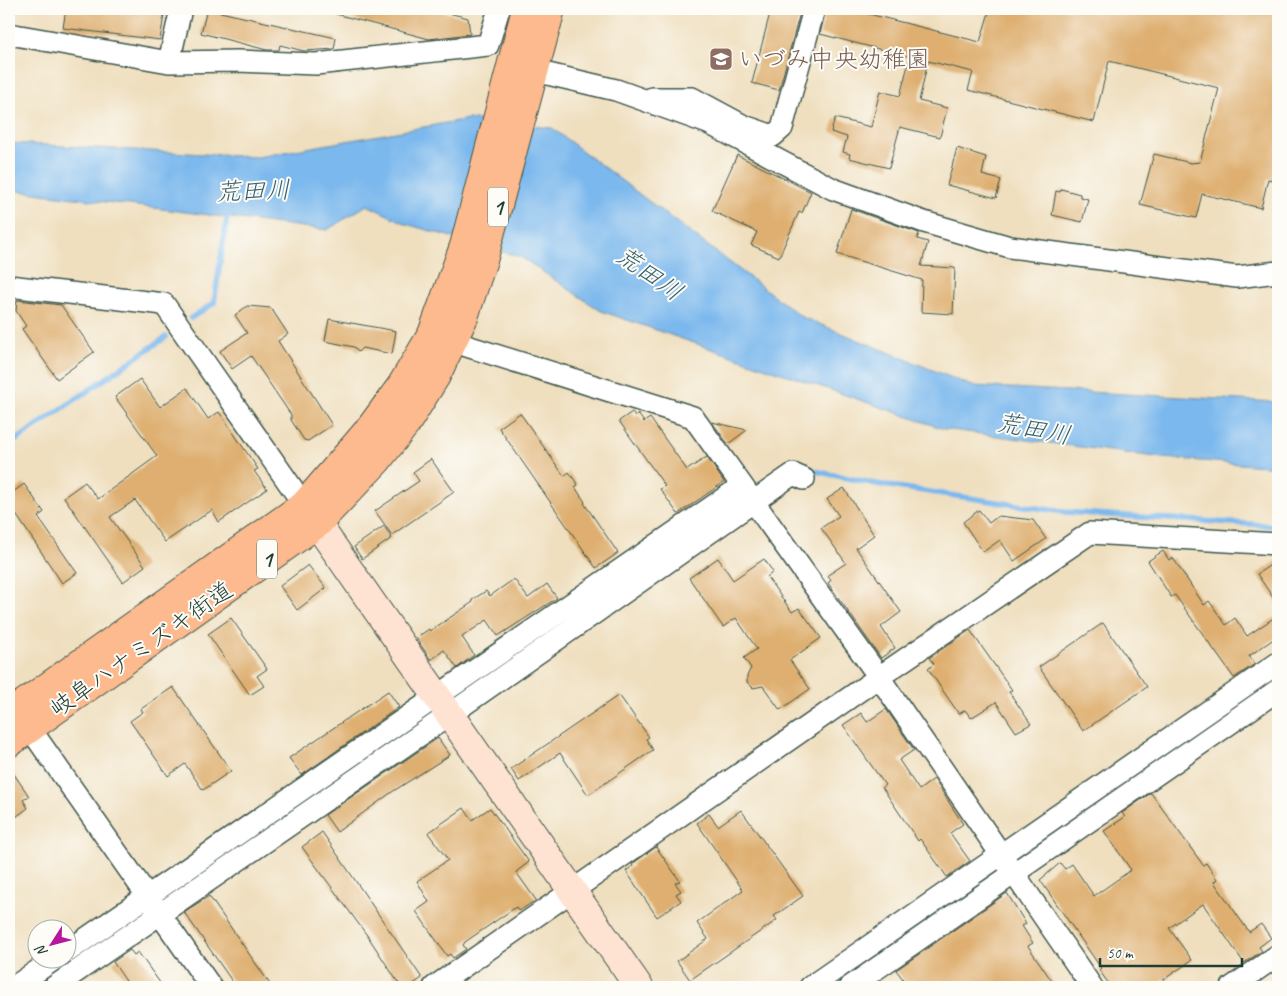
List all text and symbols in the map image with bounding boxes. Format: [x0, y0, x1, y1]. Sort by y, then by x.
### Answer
place label: いづみ中央幼稚園 [738, 44, 930, 74]
school or university icon: いづみ中央幼稚園 [708, 46, 734, 72]
water label: 荒田川 [215, 174, 291, 208]
road number: 1 [488, 188, 508, 226]
water label: 荒田川 [610, 239, 689, 308]
water label: 荒田川 [994, 406, 1074, 452]
road number: 1 [257, 540, 277, 578]
street label: 岐阜ハナミズキ街道 [44, 574, 238, 724]
north arrow [28, 918, 78, 968]
scale bar [1100, 936, 1242, 968]
text: N [31, 941, 51, 960]
text: 50 m [1107, 944, 1134, 963]

